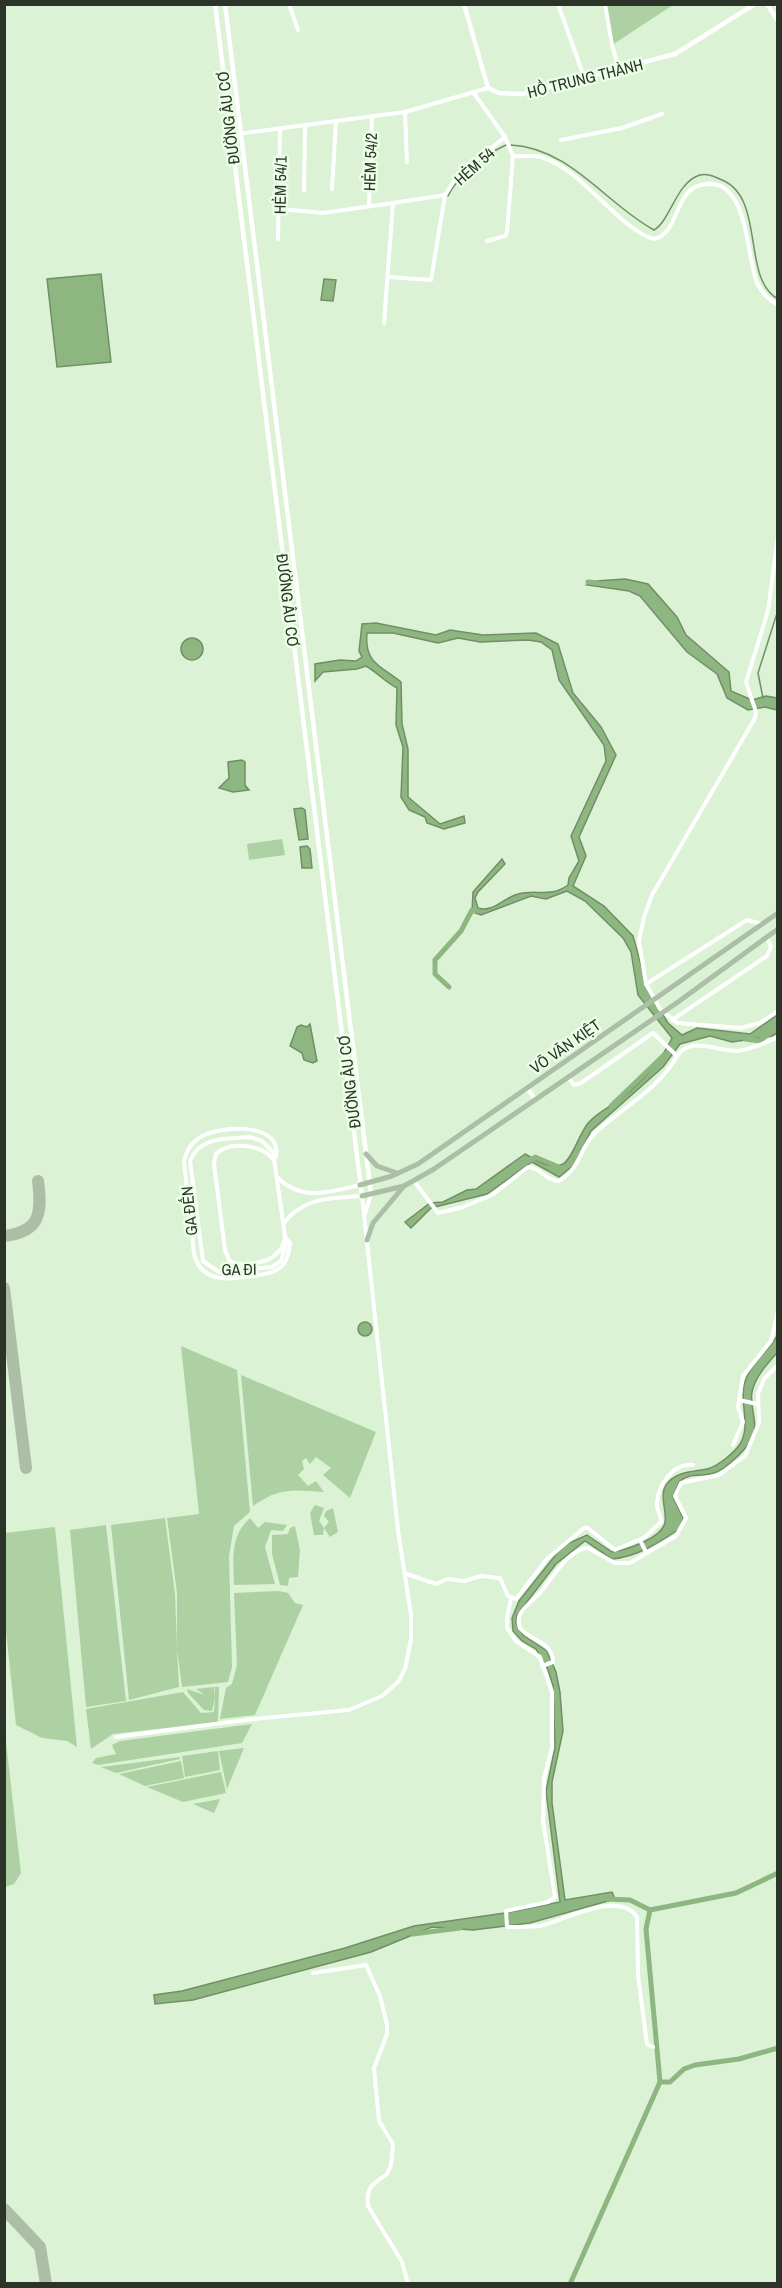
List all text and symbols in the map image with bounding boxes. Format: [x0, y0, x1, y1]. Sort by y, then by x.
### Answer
street label: HỒ TRUNG THÀNH [525, 53, 645, 103]
street label: ĐƯỜNG ÂU CƠ [211, 70, 245, 166]
street label: HẺM 54/2 [358, 132, 382, 192]
street label: HẺM 54 [449, 142, 499, 190]
street label: HẺM 54/1 [268, 155, 292, 214]
street label: ĐƯỜNG ÂU CƠ [271, 552, 305, 648]
street label: VÕ VĂN KIỆT [525, 1014, 605, 1078]
street label: ĐƯỜNG ÂU CƠ [332, 1034, 366, 1130]
street label: GA ĐẾN [175, 1185, 203, 1237]
street label: GA ĐI [221, 1258, 257, 1280]

